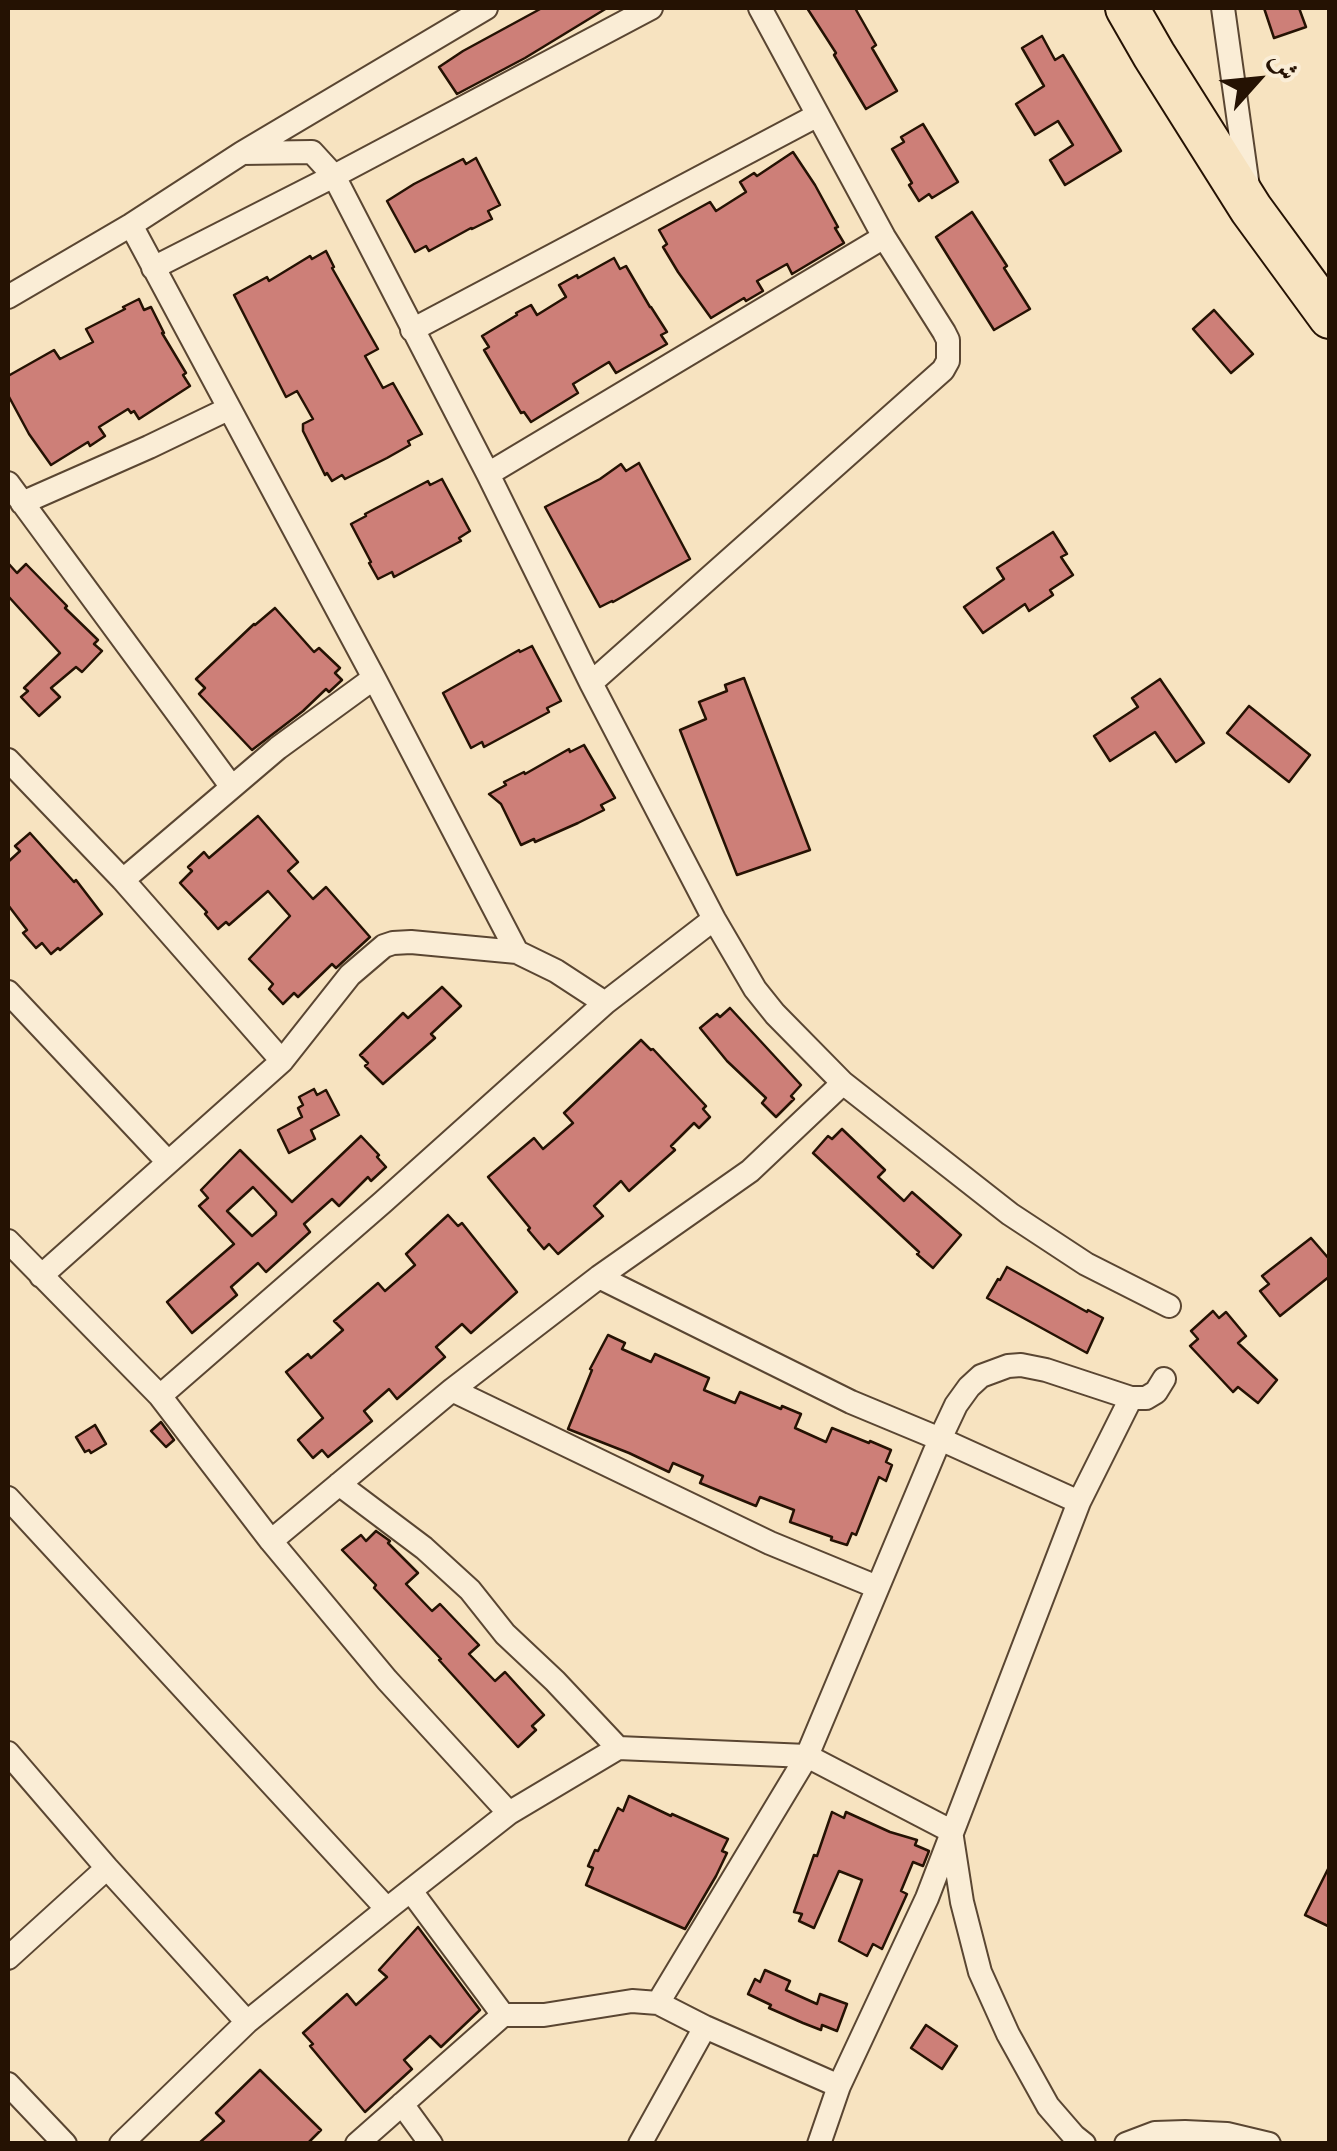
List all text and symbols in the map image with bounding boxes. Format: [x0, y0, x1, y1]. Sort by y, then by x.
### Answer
north arrow [1207, 30, 1307, 130]
text: ش [1260, 45, 1307, 87]

